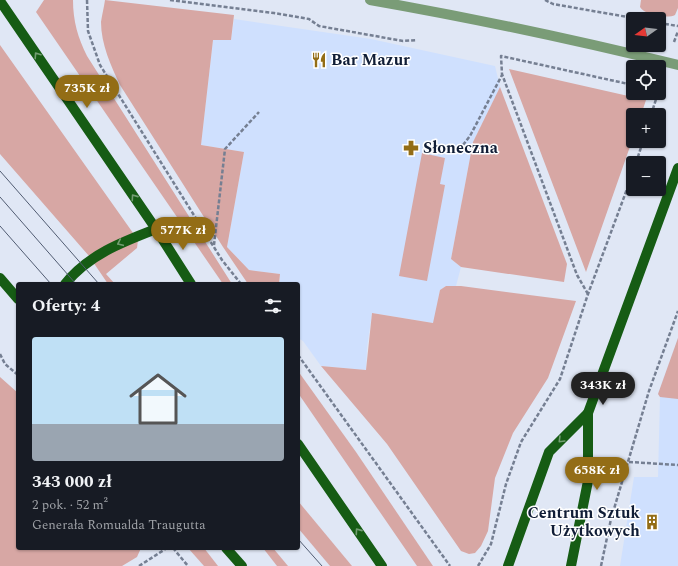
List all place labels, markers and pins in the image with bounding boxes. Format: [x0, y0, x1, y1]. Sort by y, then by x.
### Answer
place label: Bar Mazur [331, 48, 410, 72]
restaurant icon: Bar Mazur [310, 51, 328, 69]
pin: 735K zł [50, 75, 124, 109]
place label: Słoneczna [423, 136, 499, 160]
pharmacy icon: Słoneczna [402, 139, 420, 157]
pin: 577K zł [146, 217, 220, 251]
pin: 343K zł [566, 372, 640, 406]
pin: 658K zł [560, 457, 634, 491]
place label: Centrum Sztuk Użytkowych [527, 501, 640, 543]
building icon: Centrum Sztuk Użytkowych [643, 513, 661, 531]

